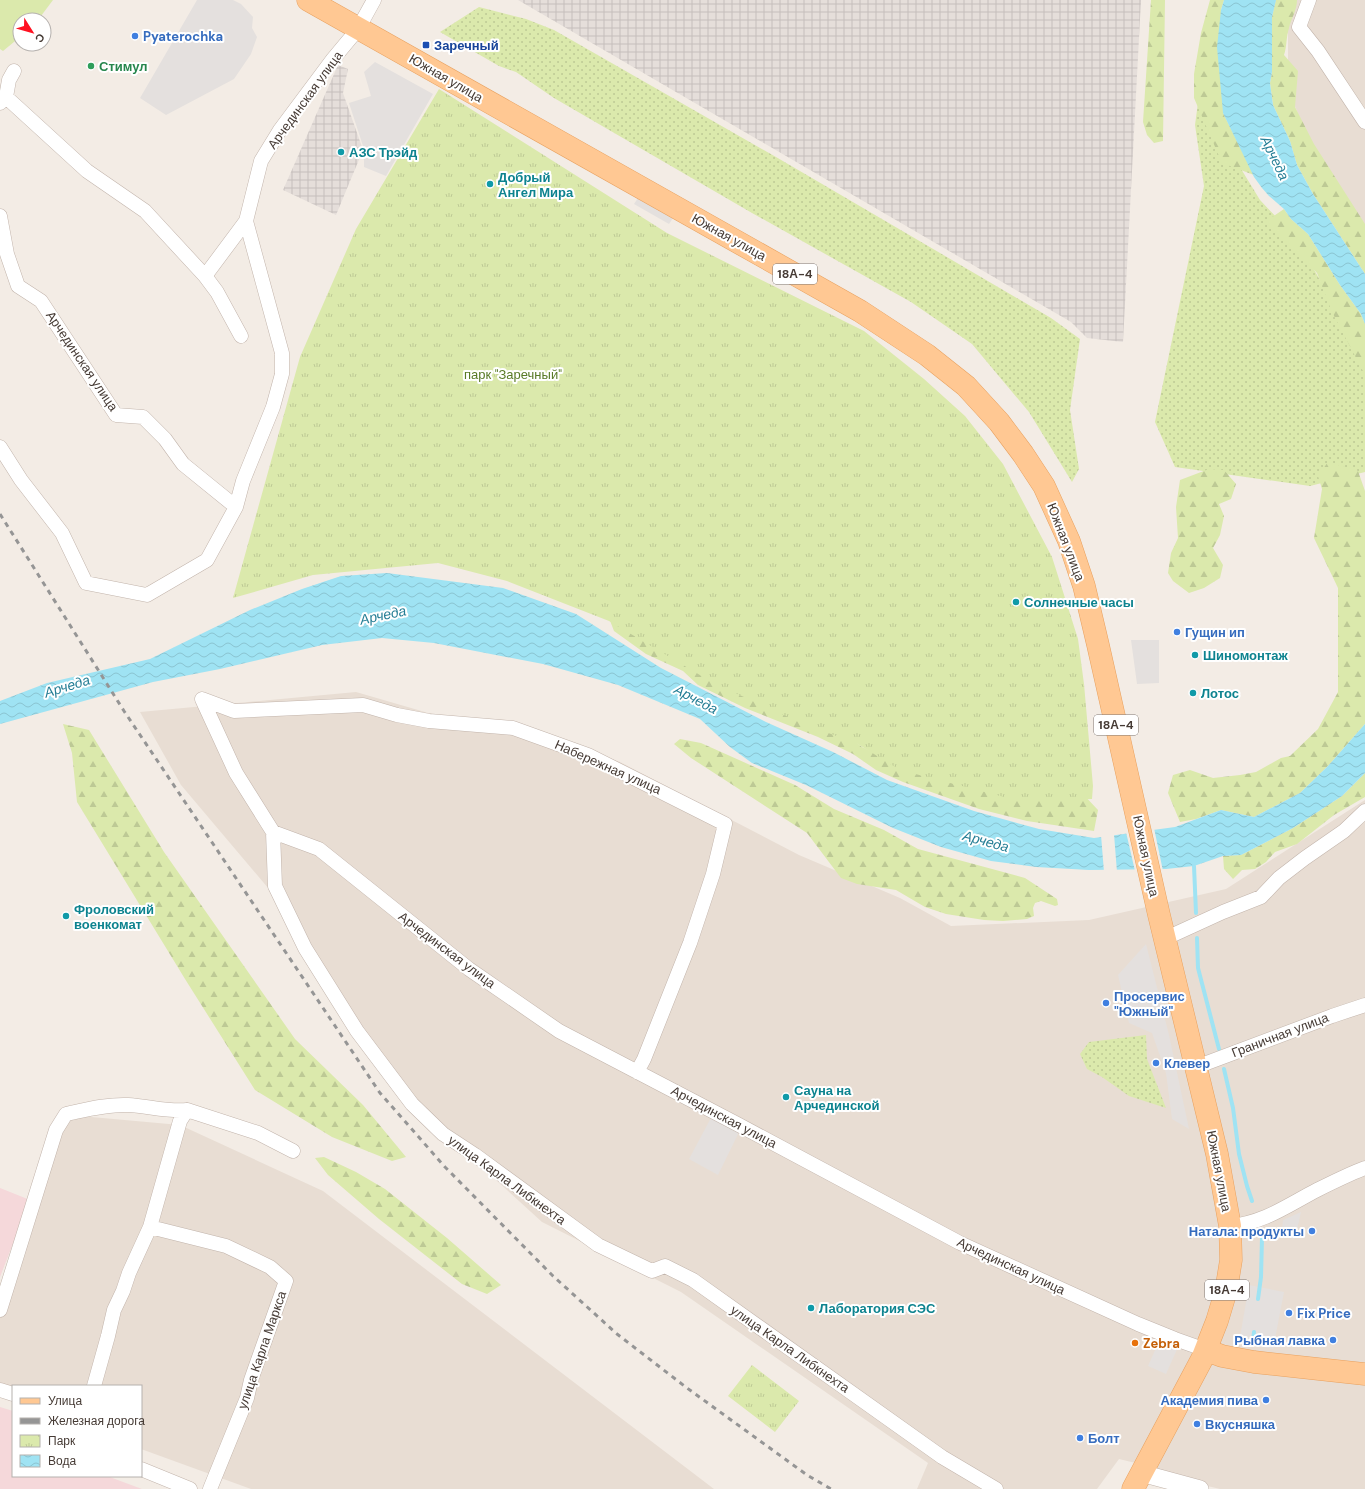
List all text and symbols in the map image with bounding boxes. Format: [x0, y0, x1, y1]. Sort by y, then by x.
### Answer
north arrow [12, 12, 52, 52]
place label: Pyaterochka [143, 28, 223, 45]
text: С [32, 31, 48, 45]
marker: Pyaterochka [130, 31, 140, 41]
place label: Заречный [434, 37, 499, 54]
marker: Заречный [421, 40, 431, 50]
street label: Арчединская улица [264, 47, 347, 152]
street label: Южная улица [406, 50, 487, 106]
place label: Стимул [99, 58, 148, 75]
marker: Стимул [86, 61, 96, 71]
water label: Арчеда [1256, 132, 1293, 183]
place label: АЗС Трэйд [349, 144, 418, 161]
marker: АЗС Трэйд [336, 147, 346, 157]
place label: Добрый Ангел Мира [498, 169, 574, 201]
marker: Добрый Ангел Мира [485, 179, 495, 189]
street label: Южная улица [689, 210, 770, 265]
road number: 18А-4 [773, 264, 817, 284]
street label: Арчединская улица [42, 308, 122, 415]
park label: парк "Заречный" [464, 366, 562, 383]
street label: Южная улица [1043, 500, 1089, 584]
place label: Солнечные часы [1024, 594, 1134, 611]
marker: Солнечные часы [1011, 597, 1021, 607]
water label: Арчеда [357, 601, 408, 629]
place label: Гущин ип [1185, 624, 1245, 641]
marker: Гущин ип [1172, 627, 1182, 637]
place label: Шиномонтаж [1203, 647, 1289, 664]
marker: Шиномонтаж [1190, 650, 1200, 660]
water label: Арчеда [41, 670, 92, 702]
water label: Арчеда [670, 680, 721, 718]
place label: Лотос [1201, 685, 1239, 702]
marker: Лотос [1188, 688, 1198, 698]
road number: 18А-4 [1094, 715, 1138, 735]
street label: Набережная улица [552, 736, 665, 798]
street label: Южная улица [1129, 814, 1163, 899]
water label: Арчеда [960, 826, 1011, 856]
place label: Фроловский военкомат [74, 901, 154, 933]
street label: Арчединская улица [395, 908, 500, 993]
marker: Фроловский военкомат [61, 911, 71, 921]
place label: Просервис "Южный" [1114, 988, 1185, 1020]
marker: Просервис "Южный" [1101, 998, 1111, 1008]
street label: Граничная улица [1229, 1008, 1332, 1061]
place label: Клевер [1164, 1055, 1210, 1072]
marker: Клевер [1151, 1058, 1161, 1068]
street label: Арчединская улица [668, 1082, 780, 1152]
place label: Сауна на Арчединской [794, 1082, 879, 1114]
marker: Сауна на Арчединской [781, 1092, 791, 1102]
street label: Южная улица [1203, 1129, 1235, 1214]
street label: улица Карла Либкнехта [445, 1132, 570, 1229]
place label: Натала: продукты [1189, 1223, 1304, 1240]
marker: Натала: продукты [1307, 1226, 1317, 1236]
street label: Арчединская улица [954, 1234, 1068, 1299]
road number: 18А-4 [1205, 1280, 1249, 1300]
street label: улица Карла Маркса [234, 1288, 290, 1411]
place label: Лаборатория СЭС [819, 1300, 936, 1317]
street label: улица Карла Либкнехта [727, 1301, 853, 1397]
marker: Лаборатория СЭС [806, 1303, 816, 1313]
place label: Fix Price [1297, 1305, 1351, 1322]
marker: Fix Price [1284, 1308, 1294, 1318]
place label: Рыбная лавка [1234, 1332, 1326, 1349]
place label: Zebra [1143, 1335, 1180, 1352]
marker: Рыбная лавка [1328, 1335, 1338, 1345]
marker: Zebra [1130, 1338, 1140, 1348]
legend [12, 1385, 142, 1477]
place label: Академия пива [1160, 1392, 1259, 1409]
text: Улица [48, 1393, 82, 1409]
marker: Академия пива [1261, 1395, 1271, 1405]
text: Железная дорога [48, 1413, 145, 1429]
place label: Вкусняшка [1205, 1416, 1276, 1433]
marker: Вкусняшка [1192, 1419, 1202, 1429]
place label: Болт [1088, 1430, 1120, 1447]
text: Парк [48, 1433, 76, 1449]
marker: Болт [1075, 1433, 1085, 1443]
text: Вода [48, 1453, 76, 1469]

